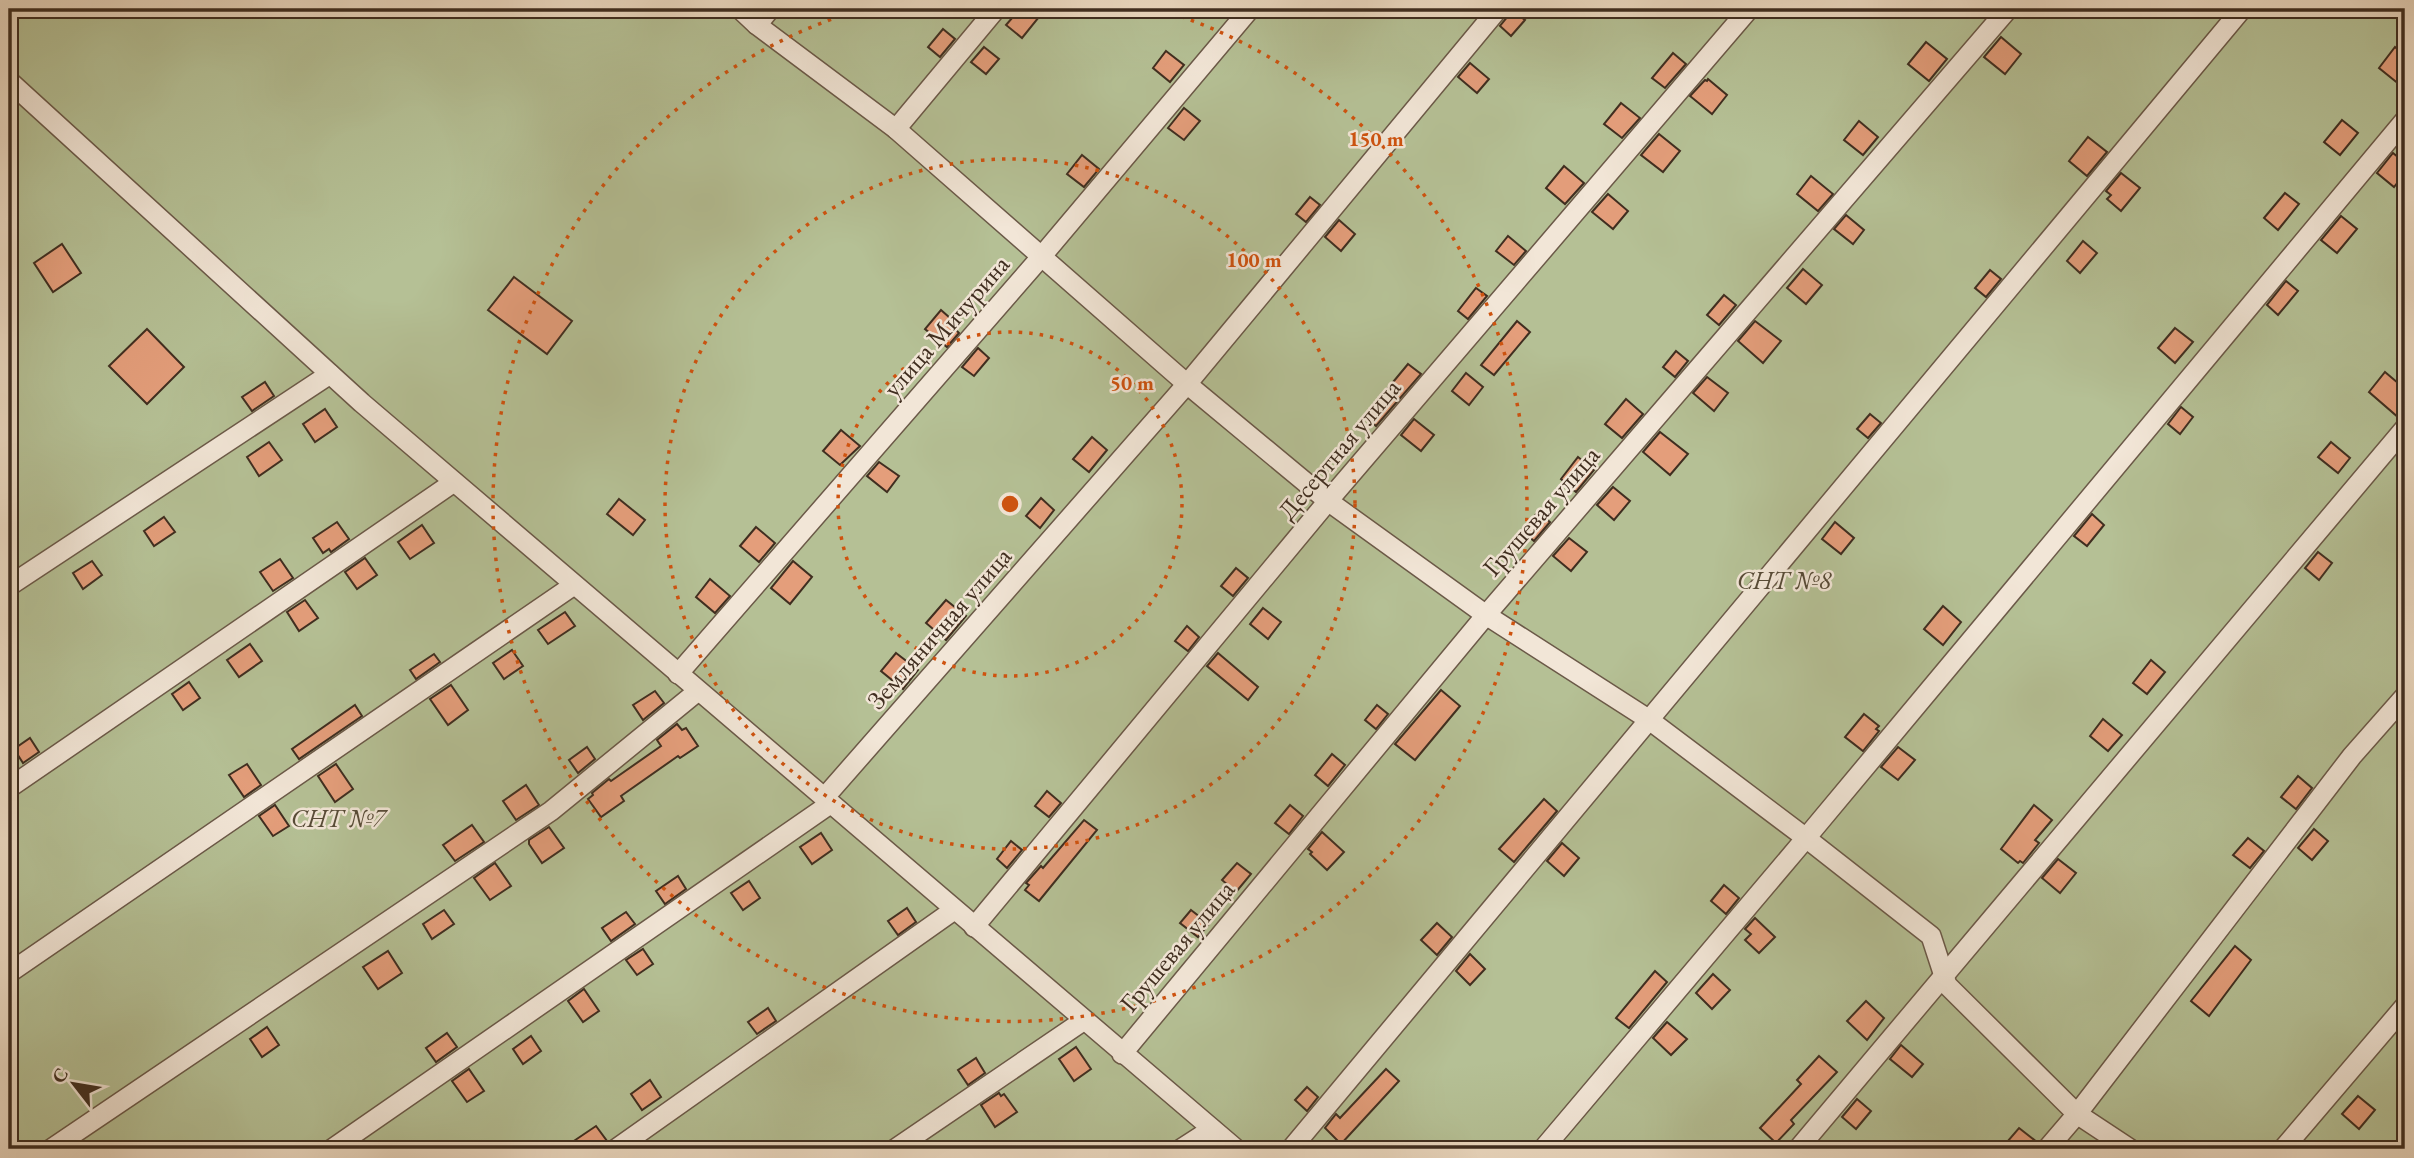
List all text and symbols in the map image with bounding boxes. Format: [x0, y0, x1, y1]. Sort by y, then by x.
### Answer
text: 150 m [1348, 125, 1404, 152]
text: 100 m [1226, 246, 1282, 273]
street label: улица Мичурина [875, 247, 1017, 404]
text: 50 m [1110, 369, 1154, 396]
street label: Десертная улица [1270, 371, 1408, 527]
street label: Грушевая улица [1475, 438, 1607, 583]
centre of rings [998, 492, 1022, 516]
street label: Земляничная улица [859, 539, 1019, 716]
park label: СНТ №8 [1737, 563, 1833, 597]
park label: СНТ №7 [291, 801, 389, 835]
street label: Грушевая улица [1112, 872, 1243, 1019]
north arrow [38, 1050, 108, 1120]
text: С [46, 1063, 74, 1088]

